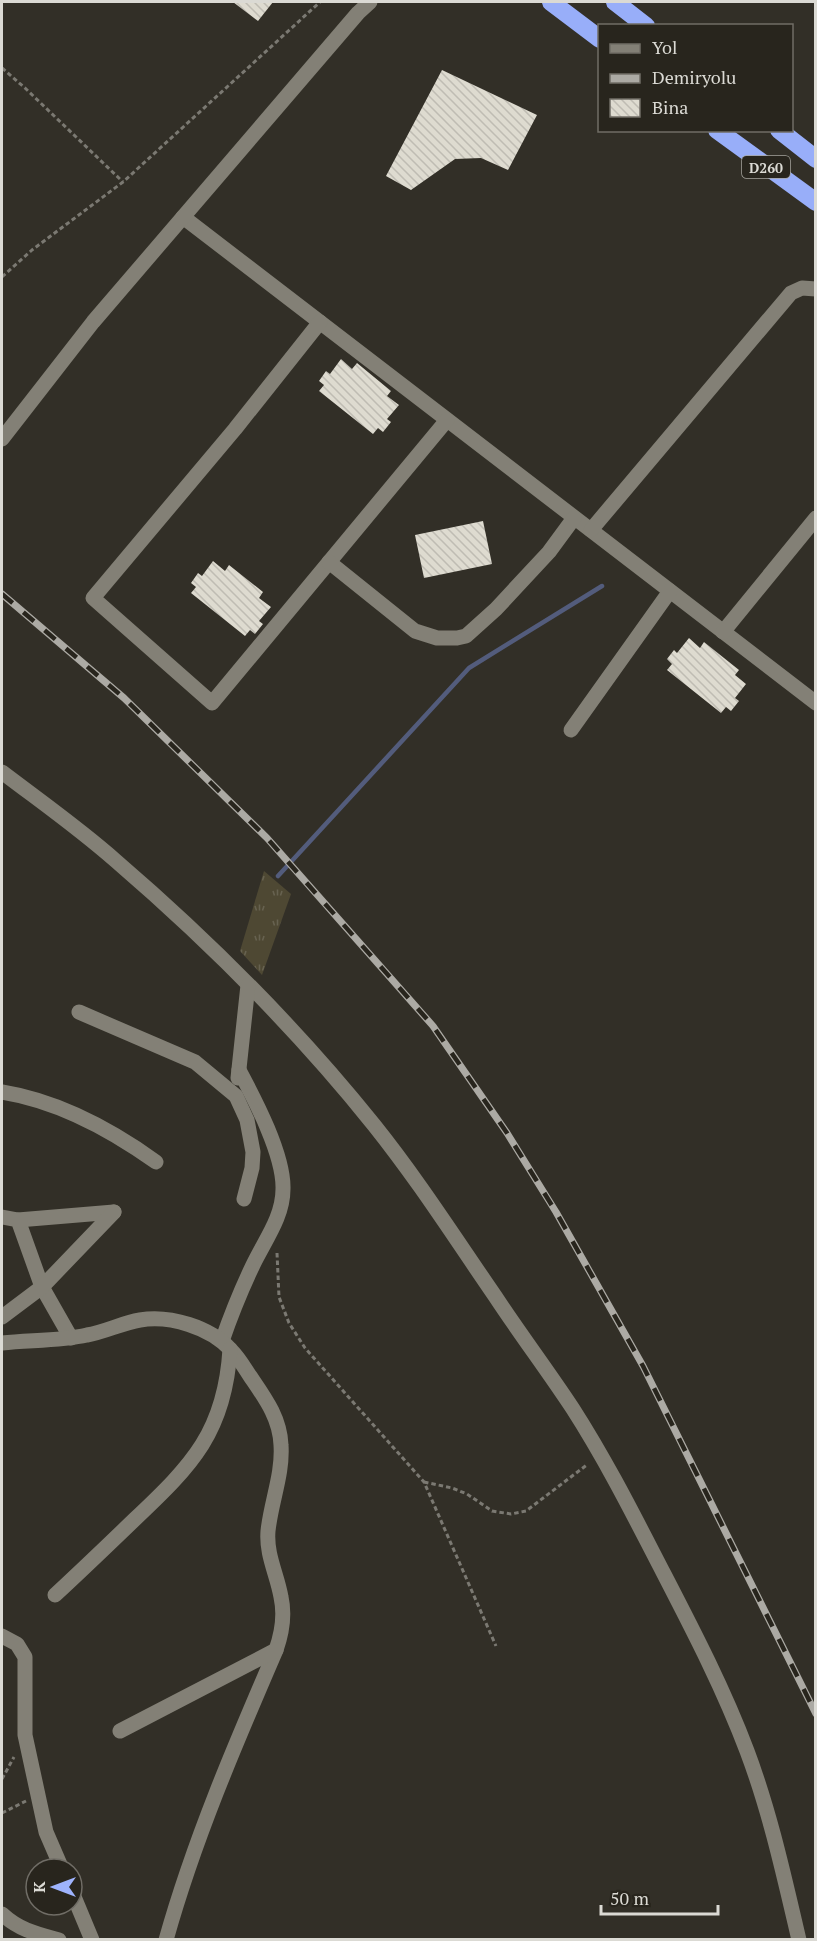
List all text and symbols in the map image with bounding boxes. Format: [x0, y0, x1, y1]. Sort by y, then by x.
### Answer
legend [598, 24, 793, 132]
text: Yol [652, 35, 677, 59]
text: Demiryolu [652, 65, 736, 89]
text: Bina [652, 95, 688, 119]
road number: D260 [742, 156, 790, 178]
north arrow [24, 1857, 84, 1917]
scale bar [601, 1878, 718, 1916]
text: K [28, 1881, 50, 1893]
text: 50 m [610, 1886, 650, 1910]

